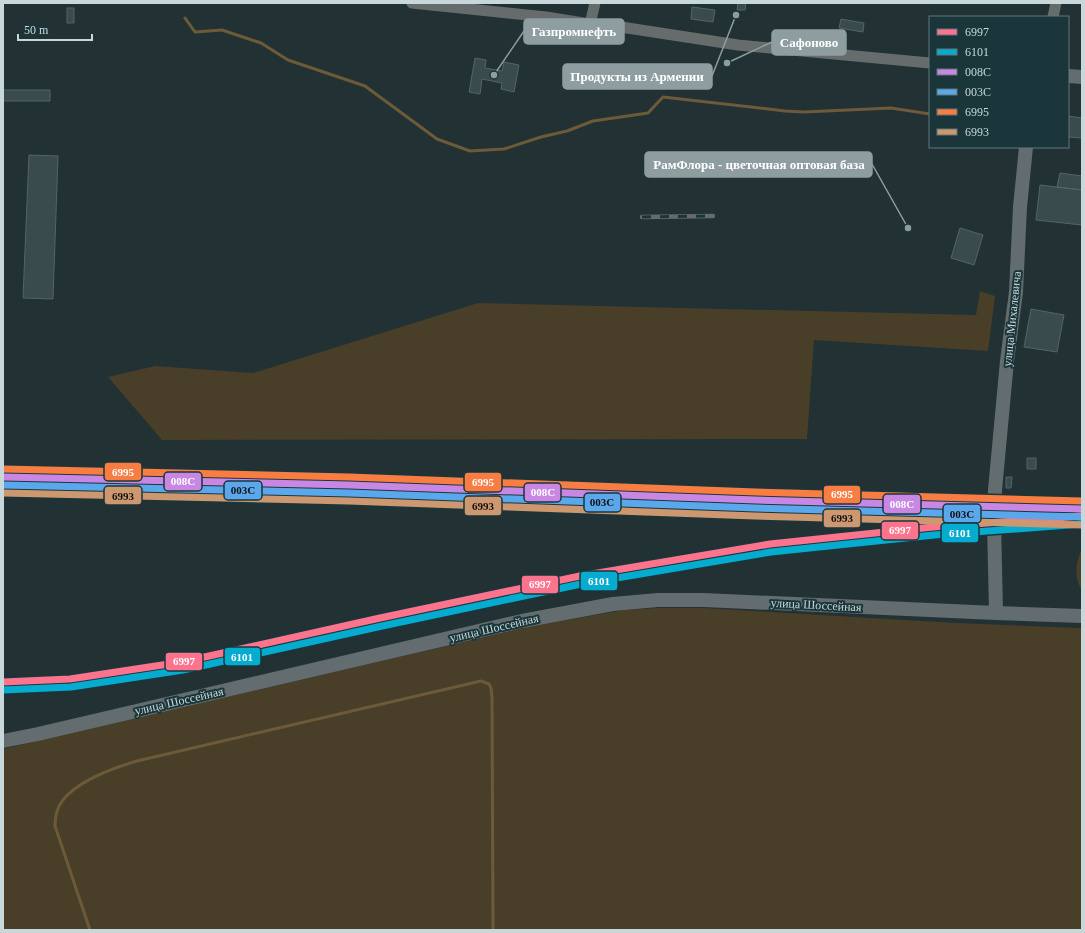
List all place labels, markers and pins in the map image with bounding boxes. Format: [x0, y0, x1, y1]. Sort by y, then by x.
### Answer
callout: Газпромнефть [524, 19, 624, 44]
callout: Сафоново [772, 30, 846, 55]
callout: Продукты из Армении [563, 64, 712, 89]
callout: РамФлора - цветочная оптовая база [645, 152, 872, 177]

